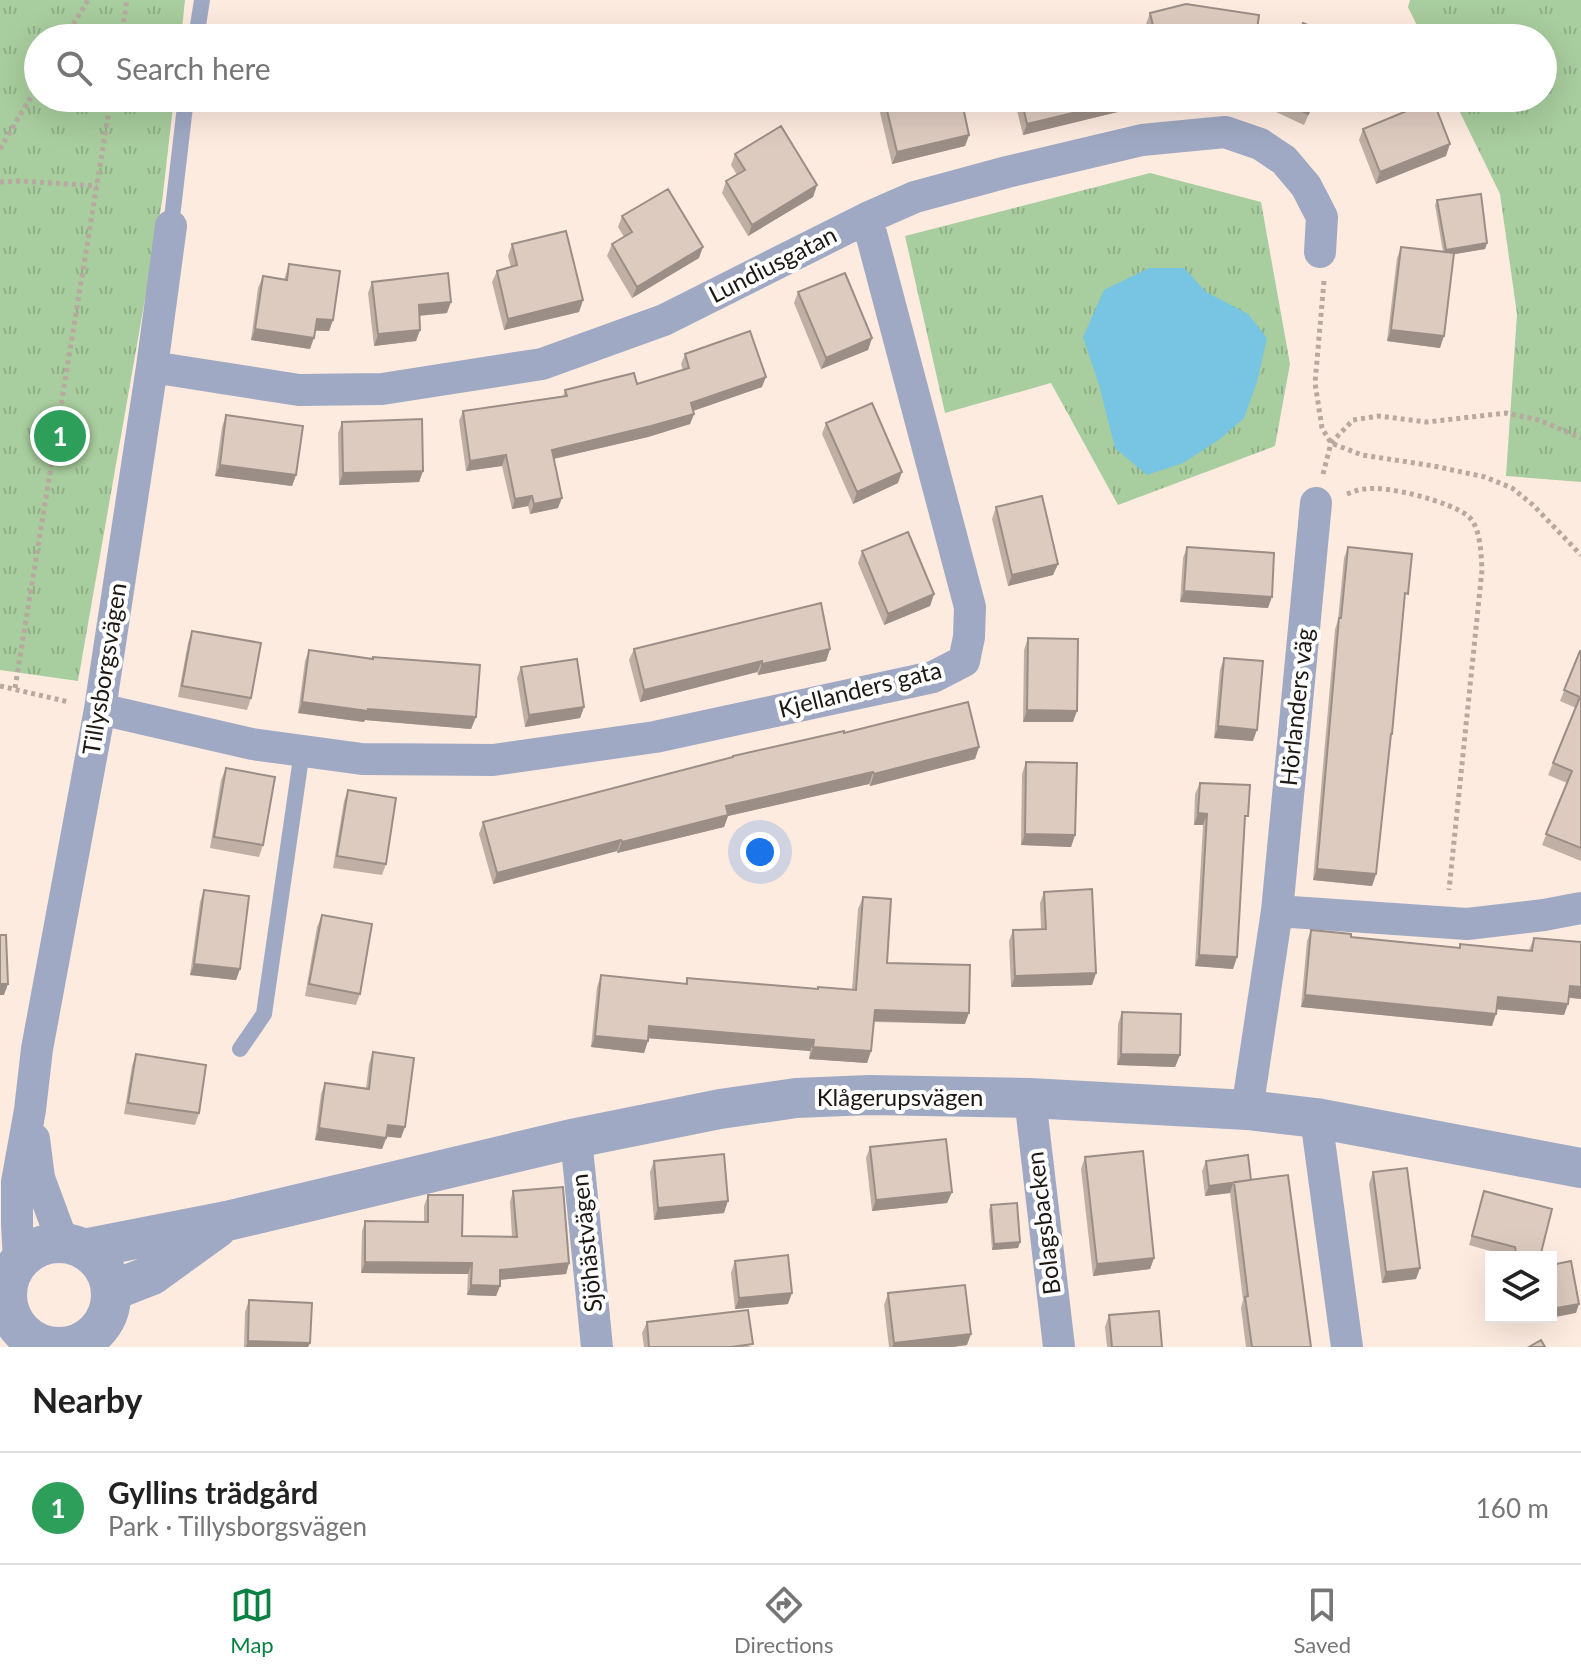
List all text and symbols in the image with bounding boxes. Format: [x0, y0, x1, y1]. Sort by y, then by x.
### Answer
search box [24, 24, 1557, 112]
icon: search [52, 46, 96, 90]
text: Search here [116, 50, 271, 86]
street label: Lundiusgatan [704, 219, 841, 308]
pin: 1 [34, 406, 86, 466]
street label: Tillysborgsvägen [76, 580, 131, 757]
street label: Hörlanders väg [1273, 626, 1318, 787]
street label: Kjellanders gata [775, 654, 944, 723]
your location [740, 832, 780, 872]
street label: Klågerupsvägen [817, 1082, 983, 1111]
street label: Bolagsbacken [1019, 1150, 1066, 1296]
street label: Sjöhästvägen [564, 1173, 607, 1314]
map controls [1485, 1251, 1557, 1323]
button: layers [1485, 1251, 1557, 1323]
text: Nearby [32, 1379, 143, 1420]
text: Gyllins trädgård [108, 1474, 318, 1510]
text: 1 [50, 1492, 66, 1524]
text: 160 m [1476, 1492, 1549, 1524]
text: Park · Tillysborgsvägen [108, 1510, 367, 1542]
tab: Map [230, 1583, 274, 1658]
tab: Directions [734, 1583, 833, 1658]
tab: Saved [1293, 1583, 1351, 1658]

